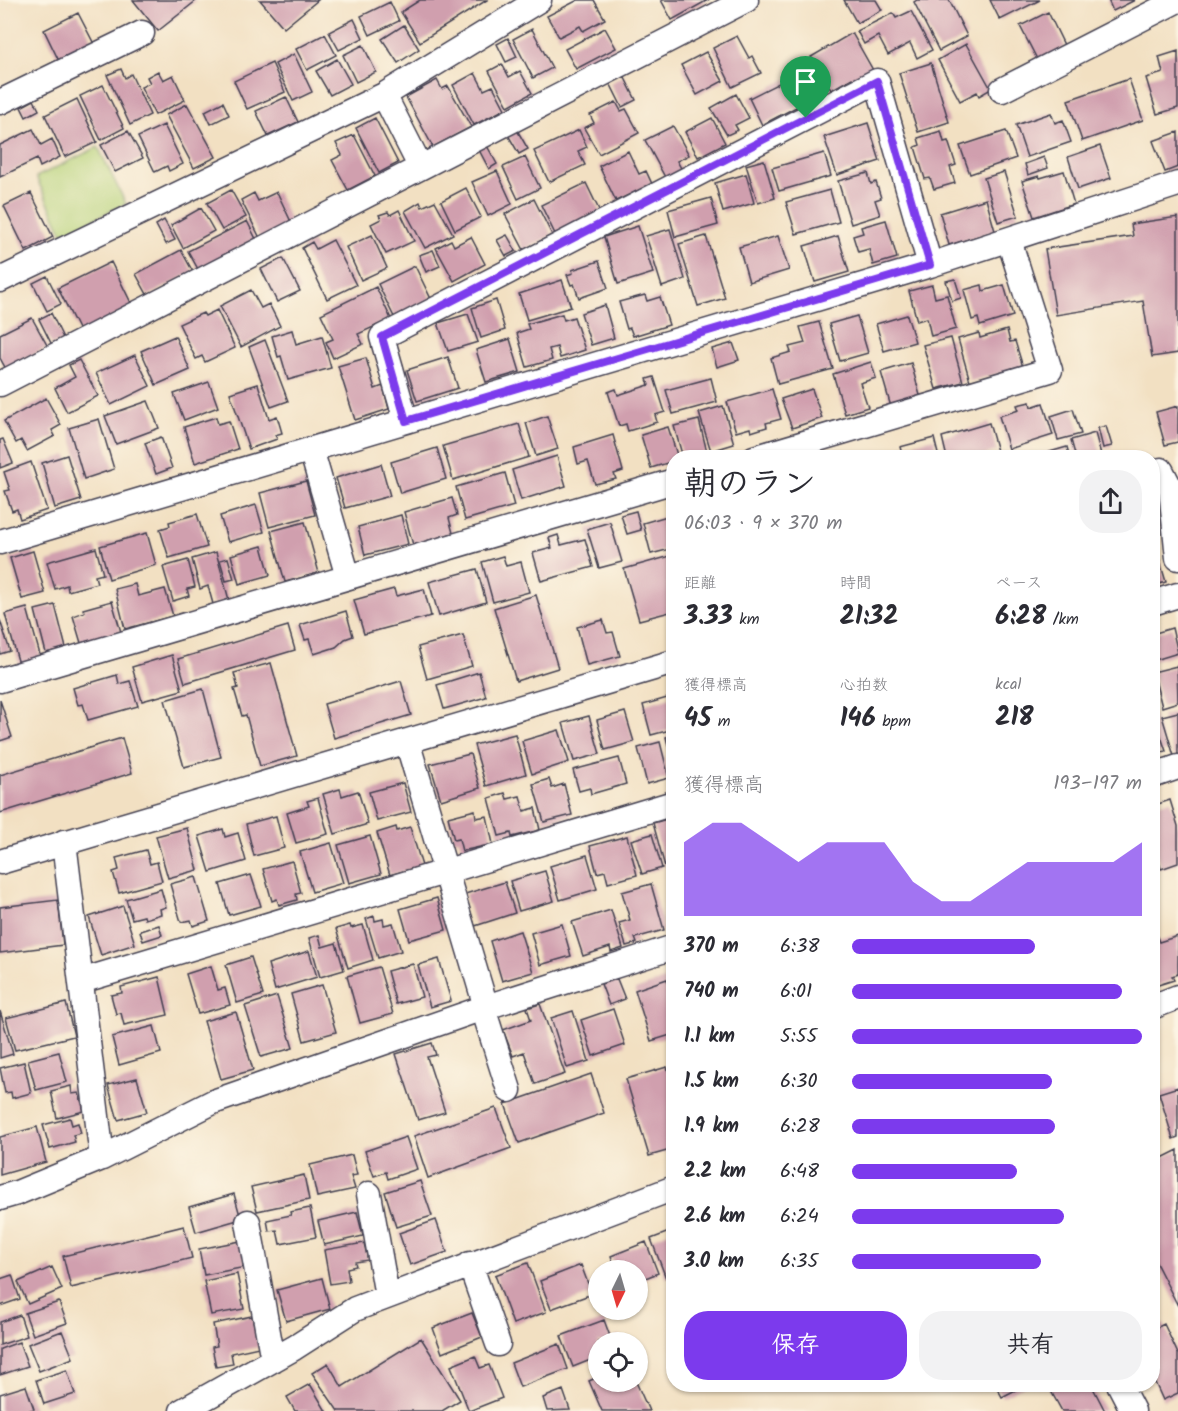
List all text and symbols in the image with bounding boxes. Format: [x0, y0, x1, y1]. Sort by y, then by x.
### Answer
pin [780, 56, 831, 118]
icon: arrive [789, 65, 822, 98]
text: 朝のラン [684, 459, 816, 512]
button: share [1079, 470, 1142, 533]
text: 06:03 · 9 × 370 m [684, 508, 842, 540]
text: 距離 [684, 571, 716, 596]
text: 時間 [840, 571, 872, 596]
text: ペース [995, 571, 1042, 596]
text: 3.33 [684, 596, 733, 638]
text: 21:32 [840, 596, 898, 638]
text: 6:28 [995, 596, 1046, 638]
text: km [733, 607, 759, 632]
text: /km [1046, 607, 1079, 632]
text: kcal [995, 672, 1021, 697]
text: 獲得標高 [684, 673, 748, 698]
text: 心拍数 [840, 673, 888, 698]
text: 218 [995, 697, 1034, 739]
text: 45 [684, 698, 711, 740]
text: 146 [840, 698, 876, 740]
text: m [711, 709, 730, 734]
text: bpm [876, 709, 911, 734]
text: 193–197 m [1053, 768, 1142, 800]
text: 獲得標高 [684, 770, 764, 802]
text: 370 m [684, 931, 739, 963]
text: 6:38 [780, 931, 820, 963]
text: 740 m [684, 976, 739, 1008]
text: 6:01 [780, 976, 812, 1008]
text: 1.1 km [684, 1021, 735, 1053]
text: 5:55 [780, 1021, 817, 1053]
text: 1.5 km [684, 1066, 739, 1098]
text: 6:30 [780, 1066, 817, 1098]
text: 1.9 km [684, 1111, 739, 1143]
text: 6:28 [780, 1111, 820, 1143]
text: 2.2 km [684, 1156, 746, 1188]
text: 6:48 [780, 1156, 819, 1188]
text: 2.6 km [684, 1201, 745, 1233]
text: 6:24 [780, 1201, 819, 1233]
text: 3.0 km [684, 1246, 744, 1278]
text: 6:35 [780, 1246, 818, 1278]
north arrow [588, 1260, 648, 1320]
map controls [588, 1260, 648, 1392]
button: 保存 [684, 1311, 907, 1380]
button: 共有 [919, 1311, 1142, 1380]
button: locate [588, 1332, 648, 1392]

